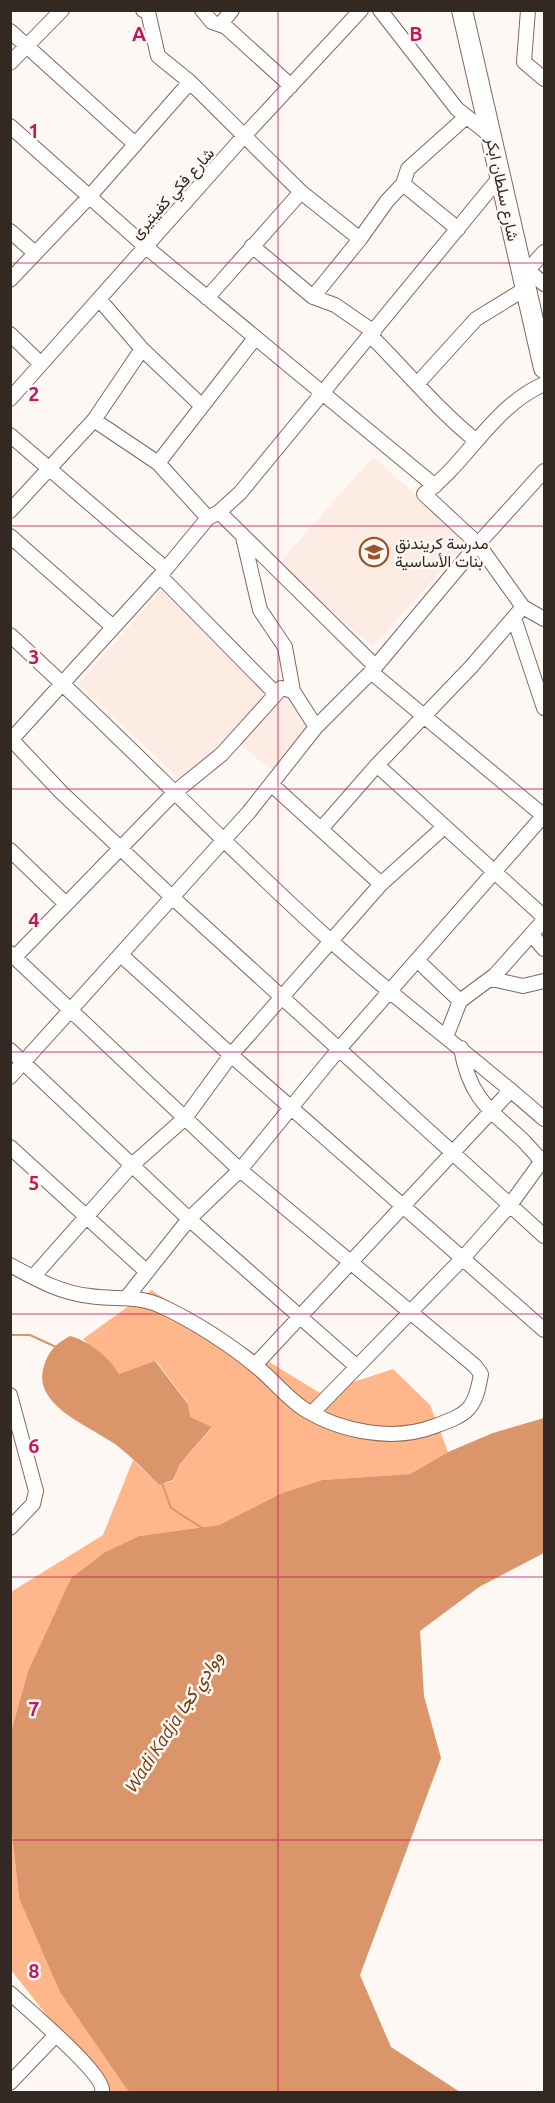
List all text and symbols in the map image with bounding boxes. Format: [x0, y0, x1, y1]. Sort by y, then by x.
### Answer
text: A [132, 22, 146, 45]
text: B [409, 22, 423, 45]
text: 1 [28, 119, 40, 142]
street label: شارع سلطان ابكر [480, 134, 523, 243]
street label: شارع فكي كفيتيرى [127, 144, 221, 245]
text: 2 [28, 382, 40, 405]
place label: مدرسة كريندنق بنات الأساسية [395, 534, 489, 571]
school or university icon: مدرسة كريندنق بنات الأساسية [358, 536, 390, 568]
text: 3 [28, 645, 40, 668]
text: 4 [28, 908, 40, 931]
text: 5 [28, 1171, 40, 1194]
text: 6 [28, 1434, 40, 1457]
water label: Wadi Kadja ووادي كجا [120, 1647, 231, 1799]
text: 7 [28, 1697, 40, 1720]
text: 8 [28, 1959, 40, 1982]

